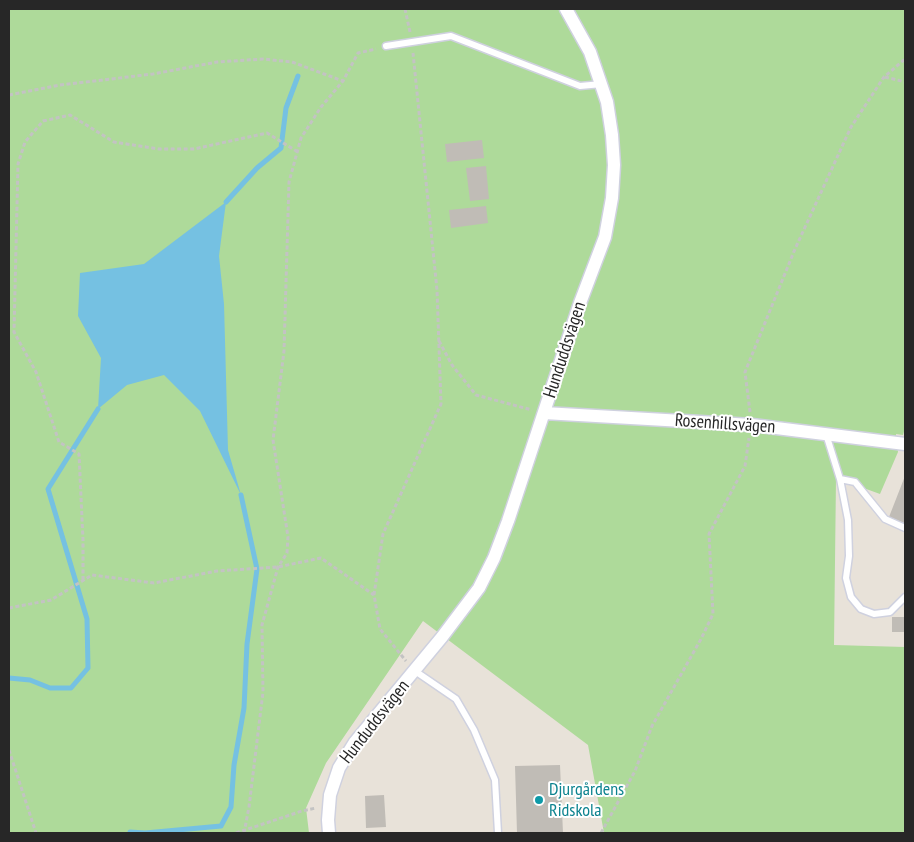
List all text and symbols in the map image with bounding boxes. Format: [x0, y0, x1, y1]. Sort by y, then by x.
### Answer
street label: Hunduddsvägen [539, 299, 591, 401]
street label: Rosenhillsvägen [674, 410, 776, 438]
street label: Hunduddsvägen [336, 676, 414, 768]
place label: Djurgårdens Ridskola [549, 779, 624, 822]
marker: Djurgårdens Ridskola [533, 794, 545, 806]

